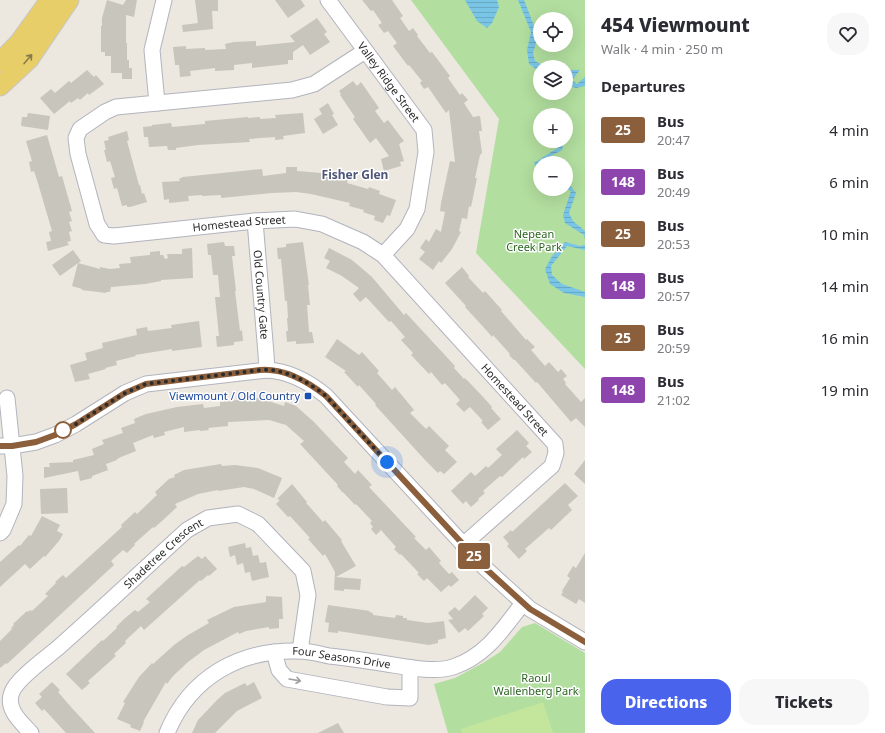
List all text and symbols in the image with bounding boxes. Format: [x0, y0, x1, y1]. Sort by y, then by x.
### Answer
map controls [533, 12, 573, 196]
button: locate [533, 12, 573, 52]
text: 454 Viewmount [601, 12, 750, 38]
button: heart [827, 13, 869, 55]
street label: Valley Ridge Street [354, 39, 424, 125]
text: Walk · 4 min · 250 m [601, 40, 723, 58]
one-way arrow [23, 54, 32, 64]
button: layers [533, 60, 573, 100]
text: Departures [601, 76, 685, 96]
button: + [533, 108, 573, 148]
text: Bus [657, 111, 684, 131]
text: 25 [615, 120, 631, 139]
text: 4 min [829, 120, 869, 140]
text: 20:47 [657, 131, 690, 149]
button: − [533, 156, 573, 196]
text: Bus [657, 163, 684, 183]
district label: Fisher Glen [322, 166, 388, 183]
text: 148 [611, 172, 635, 191]
text: 6 min [829, 172, 869, 192]
text: 20:49 [657, 183, 690, 201]
street label: Homestead Street [192, 211, 286, 235]
text: Bus [657, 215, 684, 235]
text: 25 [615, 224, 631, 243]
text: 10 min [821, 224, 869, 244]
park label: Nepean Creek Park [506, 226, 562, 254]
text: 20:53 [657, 235, 690, 253]
street label: Old Country Gate [250, 249, 273, 340]
text: Bus [657, 267, 684, 287]
text: 148 [611, 276, 635, 295]
text: 14 min [821, 276, 869, 296]
text: 20:57 [657, 287, 690, 305]
text: Bus [657, 319, 684, 339]
text: 25 [615, 328, 631, 347]
text: 16 min [821, 328, 869, 348]
text: 20:59 [657, 339, 690, 357]
street label: Homestead Street [478, 360, 552, 439]
text: Bus [657, 371, 684, 391]
text: 148 [611, 380, 635, 399]
text: 19 min [821, 380, 869, 400]
place label: Viewmount / Old Country [169, 388, 300, 403]
marker: Viewmount / Old Country [303, 391, 313, 401]
text: 21:02 [657, 391, 690, 409]
unlabelled marker [54, 421, 72, 439]
your location [377, 452, 397, 472]
street label: Shadetree Crescent [120, 514, 205, 592]
line badge: 25 [456, 543, 492, 569]
text: 25 [466, 546, 482, 565]
street label: Four Seasons Drive [292, 643, 392, 671]
park label: Raoul Wallenberg Park [493, 670, 579, 698]
one-way arrow [288, 677, 301, 685]
button: Directions [601, 679, 731, 725]
button: Tickets [739, 679, 869, 725]

